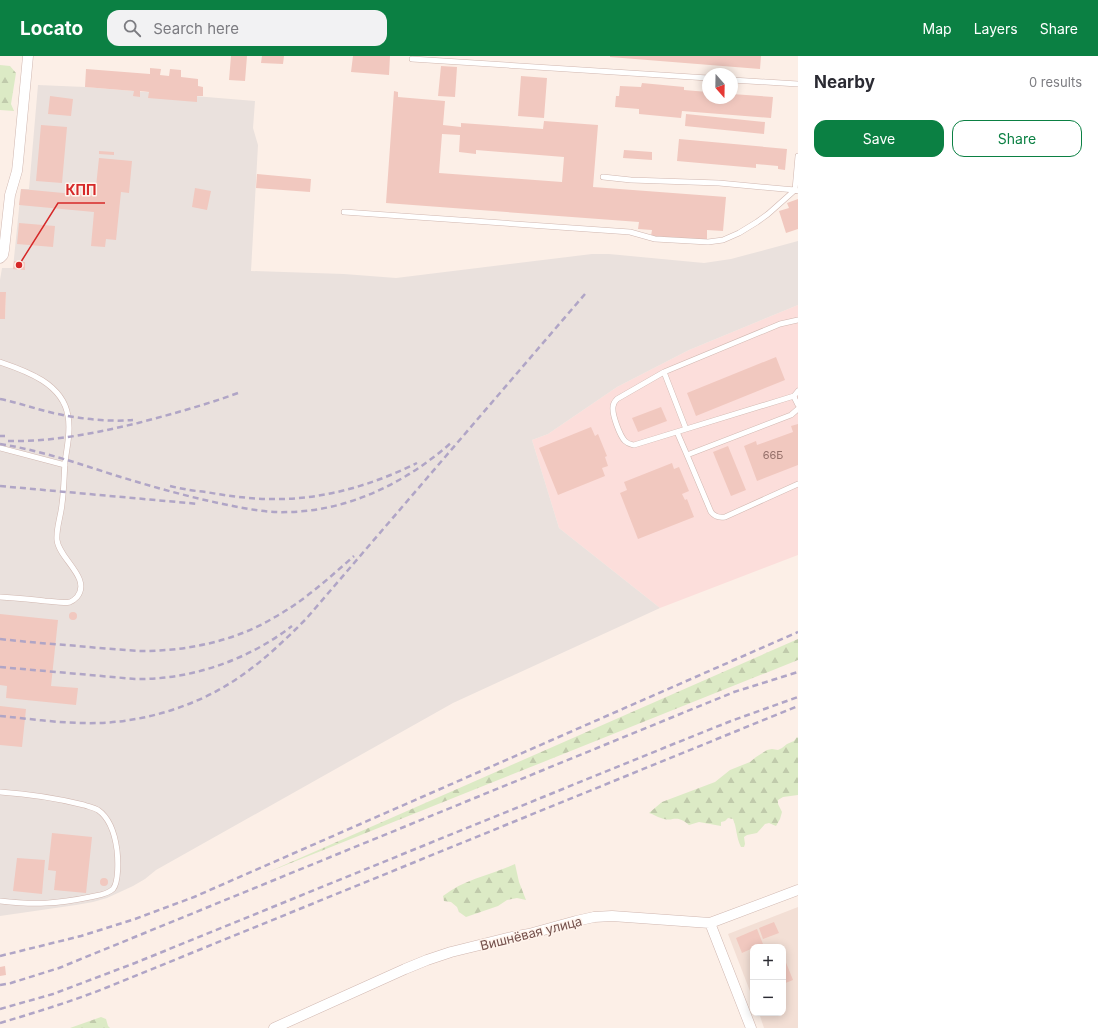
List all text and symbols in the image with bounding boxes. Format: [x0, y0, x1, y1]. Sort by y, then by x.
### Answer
search box [107, 10, 387, 46]
text: Locato [20, 17, 83, 40]
icon: search [121, 17, 143, 39]
text: Search here [153, 19, 239, 38]
text: Map [923, 20, 952, 37]
text: Layers [974, 20, 1018, 37]
text: Share [1040, 20, 1078, 37]
north arrow [702, 68, 738, 104]
text: Nearby [814, 72, 875, 92]
text: 0 results [1029, 74, 1082, 90]
button: Save [814, 120, 944, 157]
button: Share [952, 120, 1082, 157]
callout: КПП [58, 177, 105, 203]
text: КПП [66, 181, 97, 198]
house number: 66Б [763, 448, 783, 462]
street label: Вишнёвая улица [478, 913, 584, 953]
map controls [750, 944, 786, 1016]
button: + [750, 944, 786, 980]
button: − [750, 980, 786, 1016]

